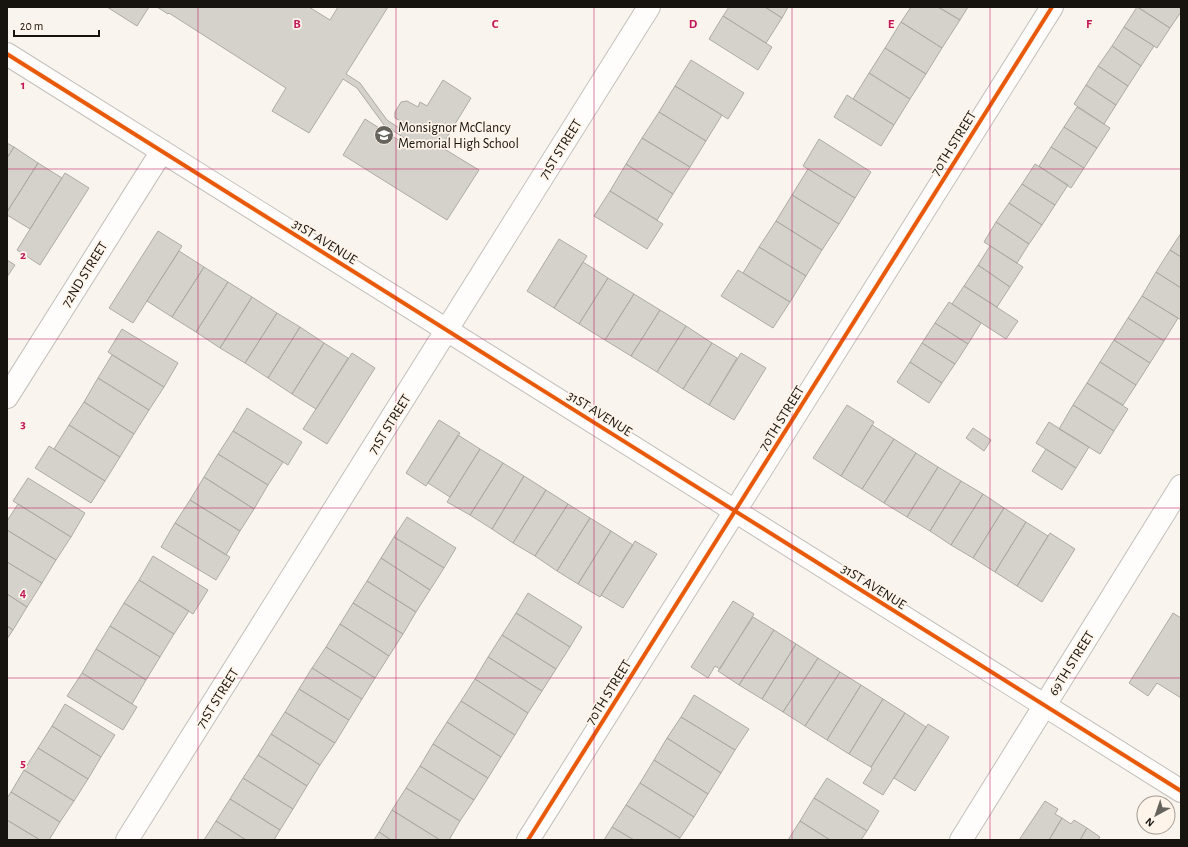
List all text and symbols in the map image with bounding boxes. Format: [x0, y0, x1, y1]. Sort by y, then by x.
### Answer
scale bar [14, 12, 99, 38]
text: B [293, 18, 301, 31]
text: C [492, 18, 499, 31]
text: D [689, 18, 698, 31]
text: E [888, 18, 895, 31]
text: F [1086, 18, 1093, 31]
text: 20 m [20, 20, 43, 32]
text: 1 [21, 79, 25, 92]
street label: 70TH STREET [928, 109, 979, 178]
street label: 71ST STREET [537, 117, 585, 182]
place label: Monsignor McClancy Memorial High School [398, 121, 519, 151]
school or university icon: Monsignor McClancy Memorial High School [373, 124, 395, 146]
street label: 31ST AVENUE [290, 216, 360, 267]
street label: 72ND STREET [59, 239, 111, 310]
text: 2 [20, 249, 26, 262]
street label: 70TH STREET [756, 384, 807, 453]
street label: 31ST AVENUE [565, 388, 635, 439]
street label: 71ST STREET [366, 392, 414, 457]
text: 3 [20, 418, 26, 431]
street label: 31ST AVENUE [839, 561, 909, 612]
text: 4 [20, 587, 27, 600]
street label: 69TH STREET [1046, 629, 1097, 698]
street label: 70TH STREET [583, 658, 634, 727]
street label: 71ST STREET [194, 666, 242, 731]
text: 5 [20, 757, 26, 770]
north arrow [1136, 795, 1176, 835]
text: N [1143, 816, 1156, 829]

